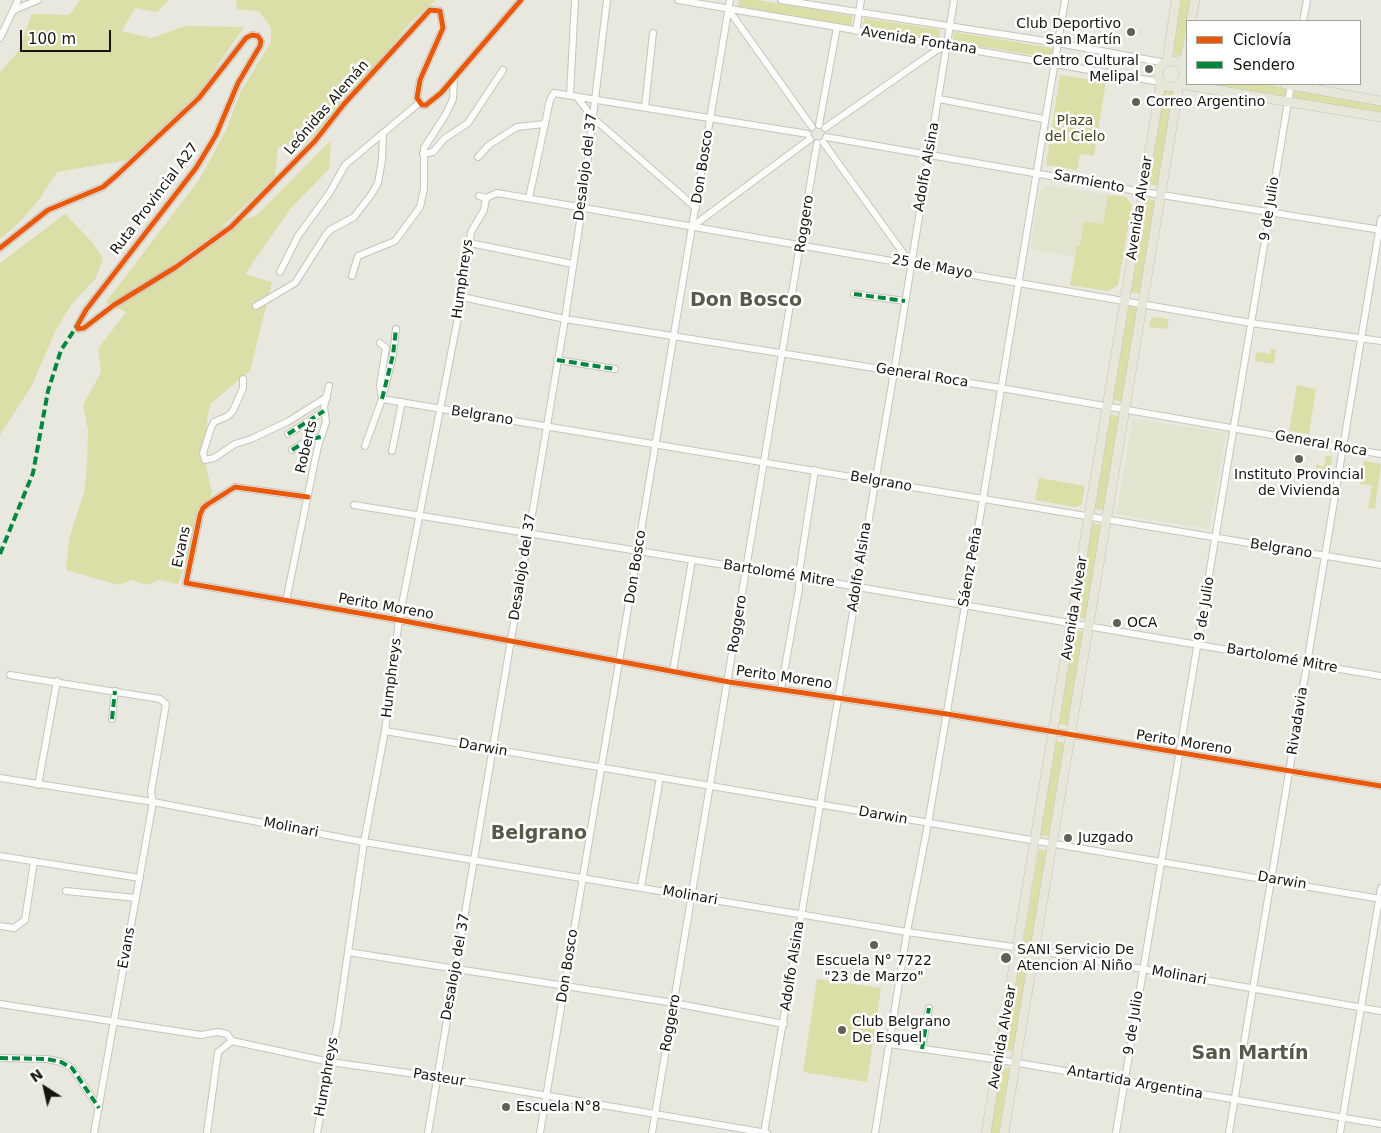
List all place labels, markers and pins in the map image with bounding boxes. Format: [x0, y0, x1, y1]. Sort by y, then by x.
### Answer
place label: Club Deportivo San Martín [1016, 16, 1121, 48]
marker: Club Deportivo San Martín [1125, 26, 1137, 38]
place label: Centro Cultural Melipal [1033, 53, 1139, 85]
marker: Centro Cultural Melipal [1143, 63, 1155, 75]
place label: Correo Argentino [1146, 94, 1265, 110]
marker: Correo Argentino [1130, 96, 1142, 108]
marker: Instituto Provincial de Vivienda [1293, 453, 1305, 465]
place label: Instituto Provincial de Vivienda [1234, 467, 1364, 500]
place label: OCA [1127, 615, 1157, 631]
marker: OCA [1111, 617, 1123, 629]
place label: Juzgado [1078, 830, 1133, 846]
marker: Juzgado [1062, 832, 1074, 844]
marker: Escuela N° 7722 "23 de Marzo" [868, 939, 880, 951]
place label: SANI Servicio De Atencion Al Niño [1017, 942, 1134, 974]
marker: SANI Servicio De Atencion Al Niño [999, 951, 1013, 965]
place label: Escuela N° 7722 "23 de Marzo" [816, 953, 932, 986]
place label: Club Belgrano De Esquel [852, 1014, 951, 1046]
marker: Club Belgrano De Esquel [836, 1024, 848, 1036]
place label: Escuela N°8 [516, 1099, 601, 1115]
marker: Escuela N°8 [500, 1101, 512, 1113]

